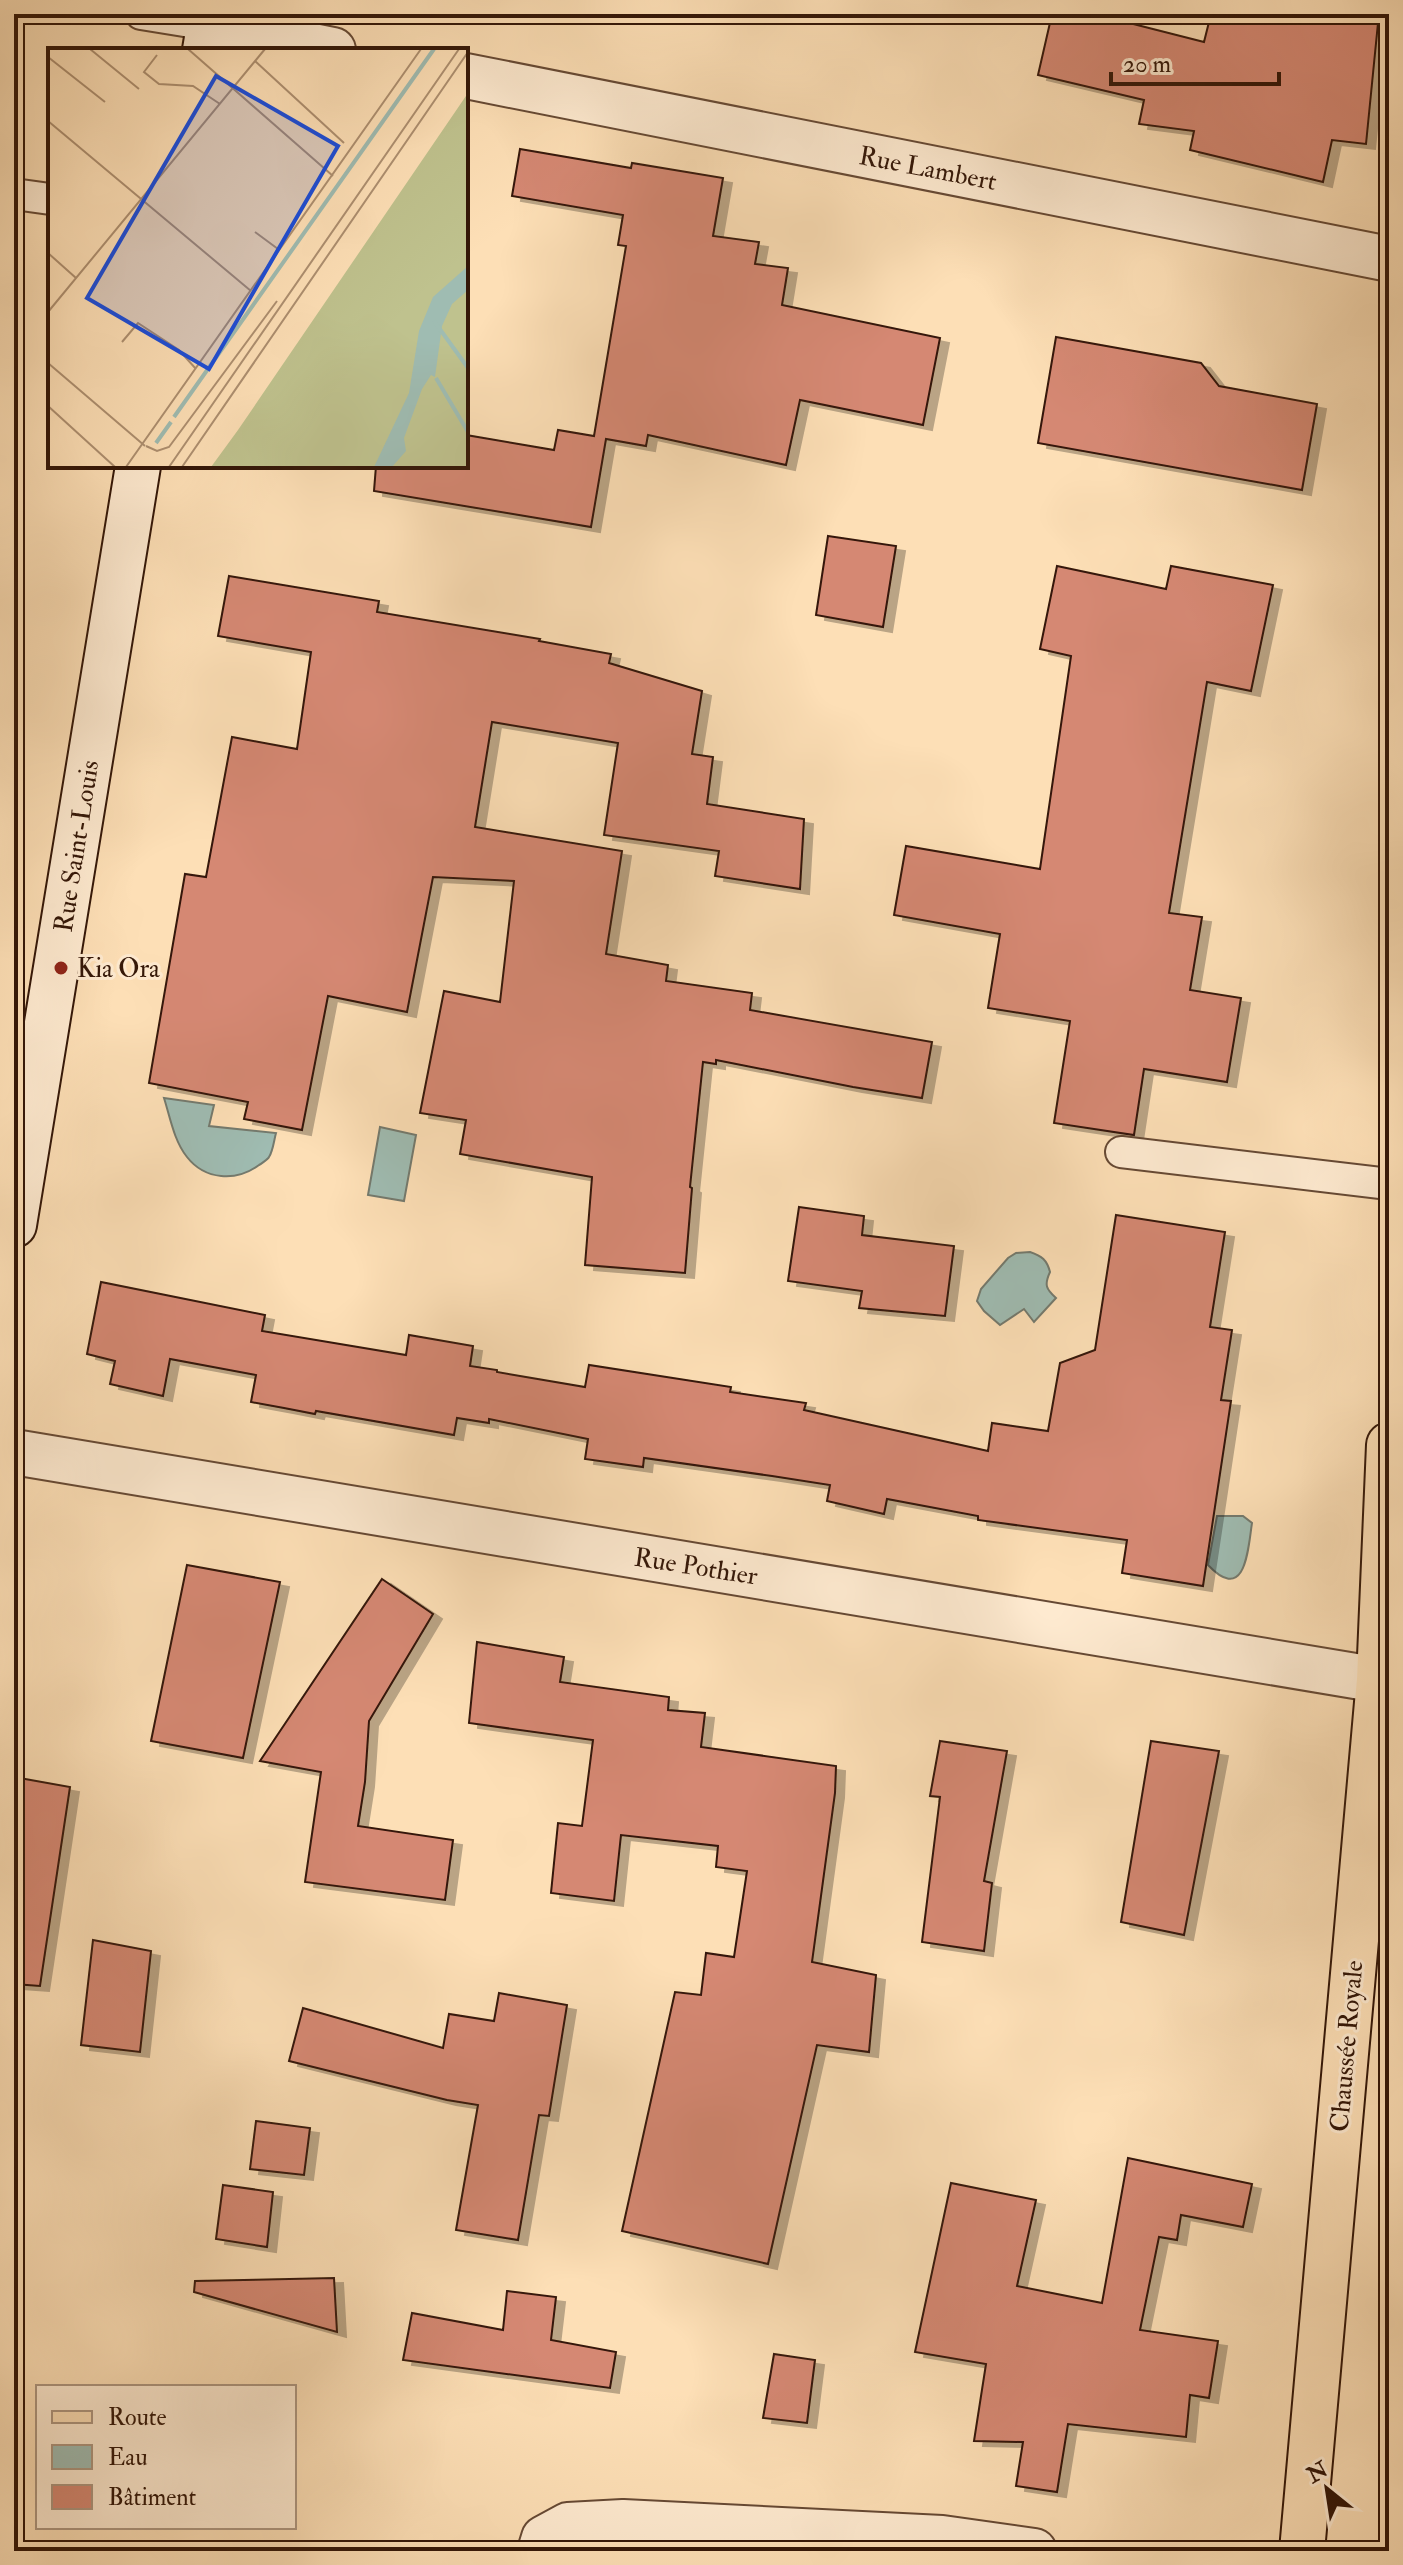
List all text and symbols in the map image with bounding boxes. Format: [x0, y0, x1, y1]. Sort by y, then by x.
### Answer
scale bar [1111, 36, 1279, 86]
inset map [48, 48, 468, 468]
text: 20 m [1123, 49, 1172, 80]
street label: Rue Lambert [856, 140, 999, 198]
street label: Rue Saint-Louis [48, 758, 106, 934]
place label: Kia Ora [77, 953, 160, 985]
marker: Kia Ora [52, 959, 70, 977]
street label: Rue Pothier [632, 1541, 760, 1593]
street label: Chaussée Royale [1324, 1959, 1370, 2133]
legend [36, 2385, 296, 2529]
text: Route [108, 2402, 167, 2433]
text: Eau [108, 2442, 148, 2473]
north arrow [1287, 2449, 1367, 2529]
text: N [1301, 2455, 1333, 2490]
text: Bâtiment [108, 2482, 197, 2513]

